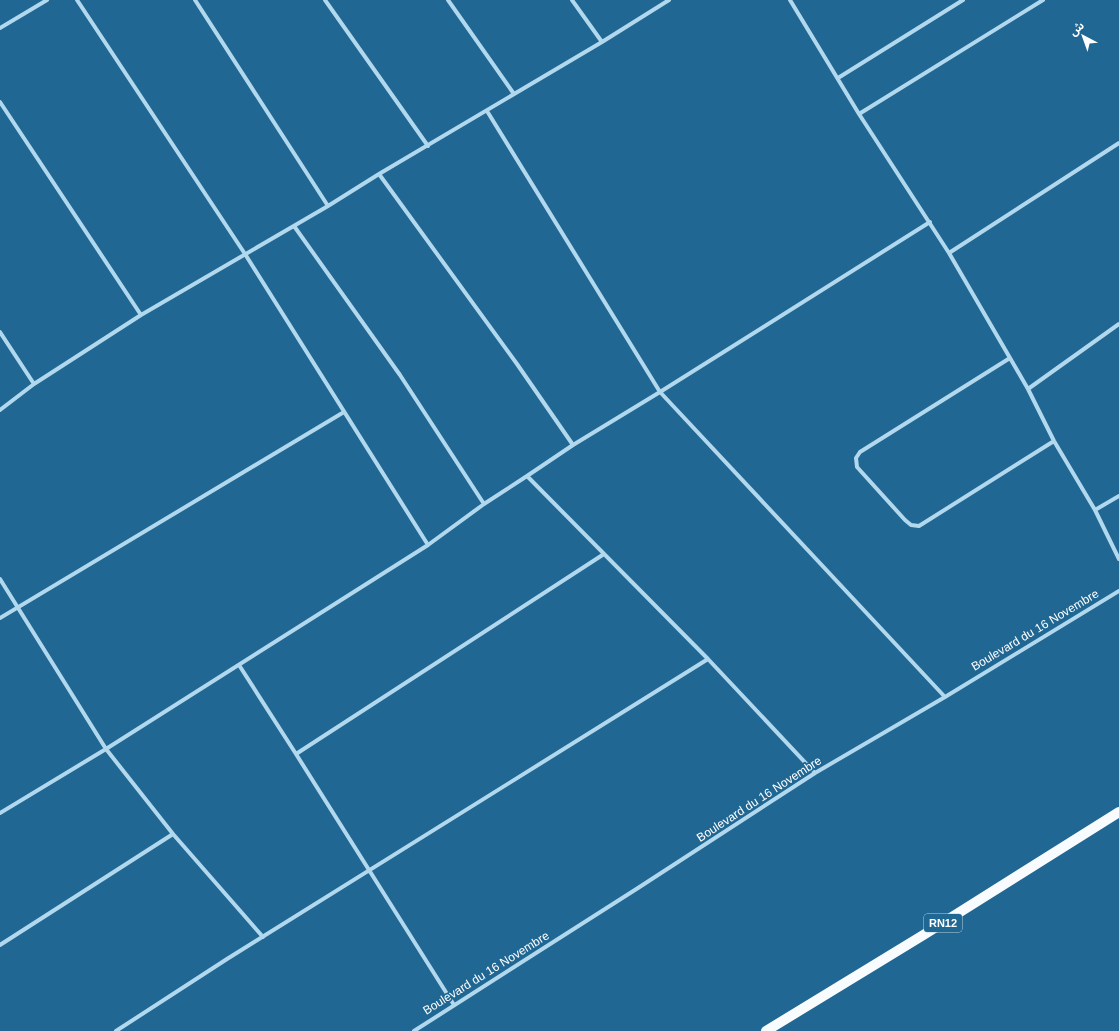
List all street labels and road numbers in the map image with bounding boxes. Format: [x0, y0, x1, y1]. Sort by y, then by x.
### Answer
street label: Boulevard du 16 Novembre [969, 586, 1101, 674]
street label: Boulevard du 16 Novembre [694, 753, 824, 845]
road number: RN12 [924, 914, 962, 932]
street label: Boulevard du 16 Novembre [420, 928, 552, 1018]

